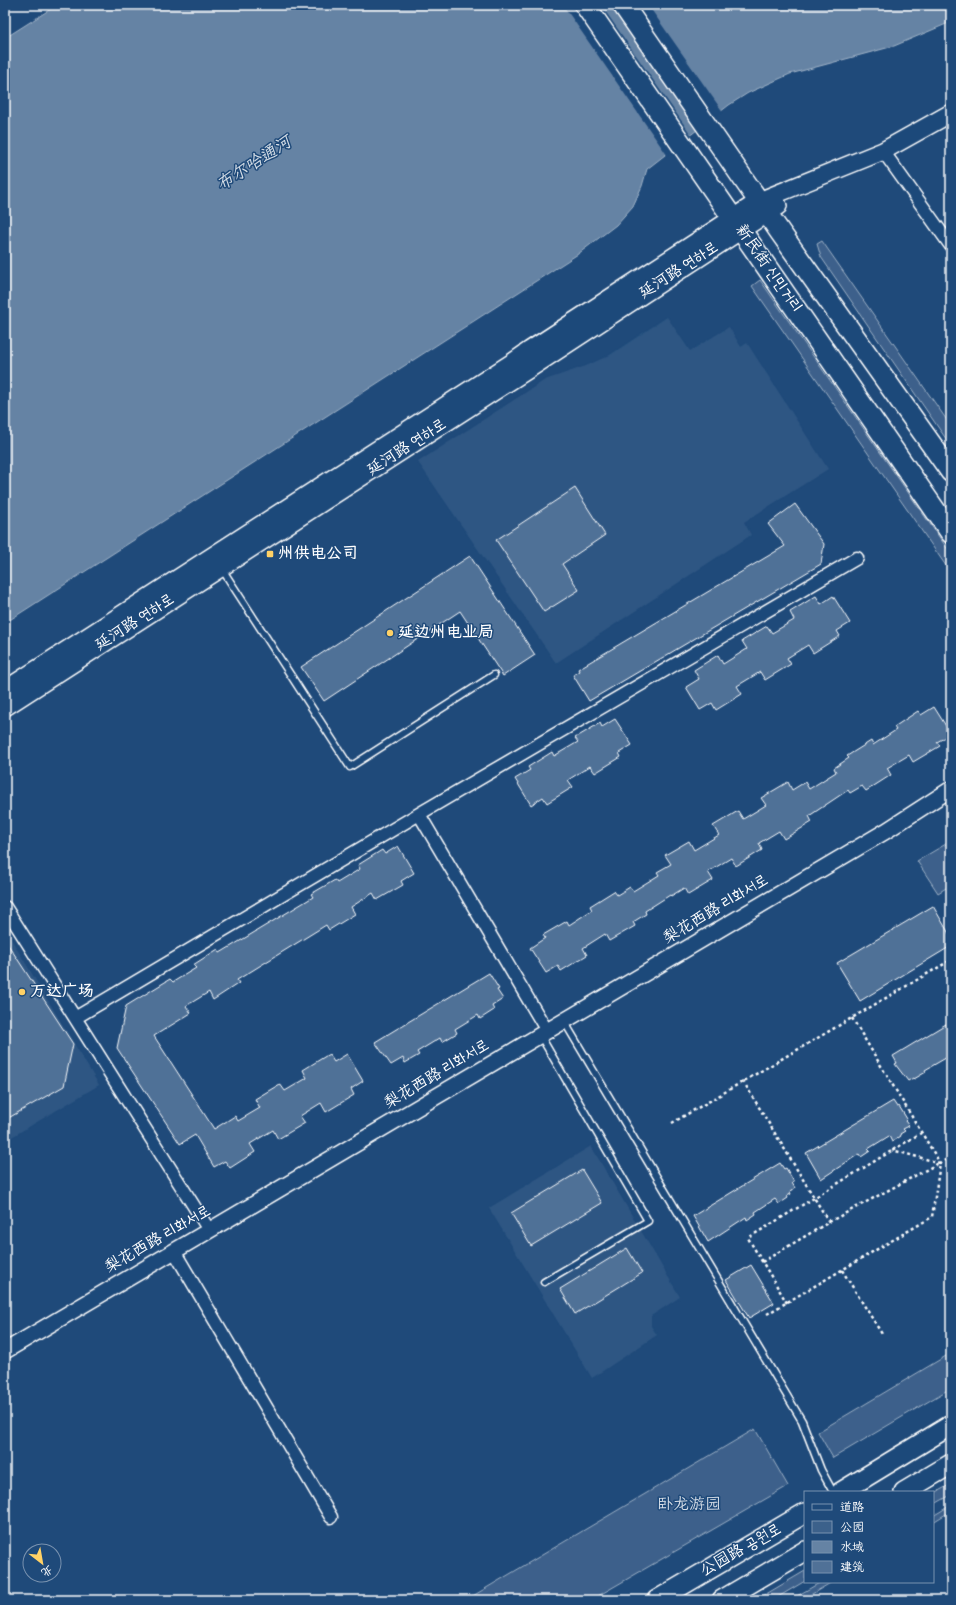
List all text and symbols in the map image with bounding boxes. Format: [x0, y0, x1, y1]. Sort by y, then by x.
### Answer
water label: 布尔哈通河 [213, 130, 300, 198]
street label: 新民街 신민거리 [729, 220, 807, 318]
street label: 延河路 연하로 [635, 237, 723, 305]
street label: 延河路 연하로 [363, 414, 451, 482]
place label: 州供电公司 [278, 543, 358, 566]
marker: 州供电公司 [265, 549, 275, 559]
street label: 延河路 연하로 [91, 589, 179, 657]
place label: 延边州电业局 [398, 622, 494, 645]
marker: 延边州电业局 [385, 628, 395, 638]
street label: 梨花西路 리화서로 [659, 869, 773, 951]
place label: 万达广场 [30, 981, 94, 1004]
marker: 万达广场 [17, 987, 27, 997]
street label: 梨花西路 리화서로 [380, 1034, 494, 1116]
street label: 梨花西路 리화서로 [101, 1200, 215, 1280]
legend [804, 1491, 934, 1583]
park label: 卧龙游园 [657, 1494, 721, 1517]
text: 道路 [840, 1500, 864, 1517]
street label: 公园路 공원로 [696, 1518, 786, 1584]
text: 公园 [840, 1520, 864, 1537]
text: 水域 [840, 1540, 864, 1557]
north arrow [22, 1543, 62, 1583]
text: 北 [37, 1560, 55, 1580]
text: 建筑 [840, 1560, 864, 1577]

